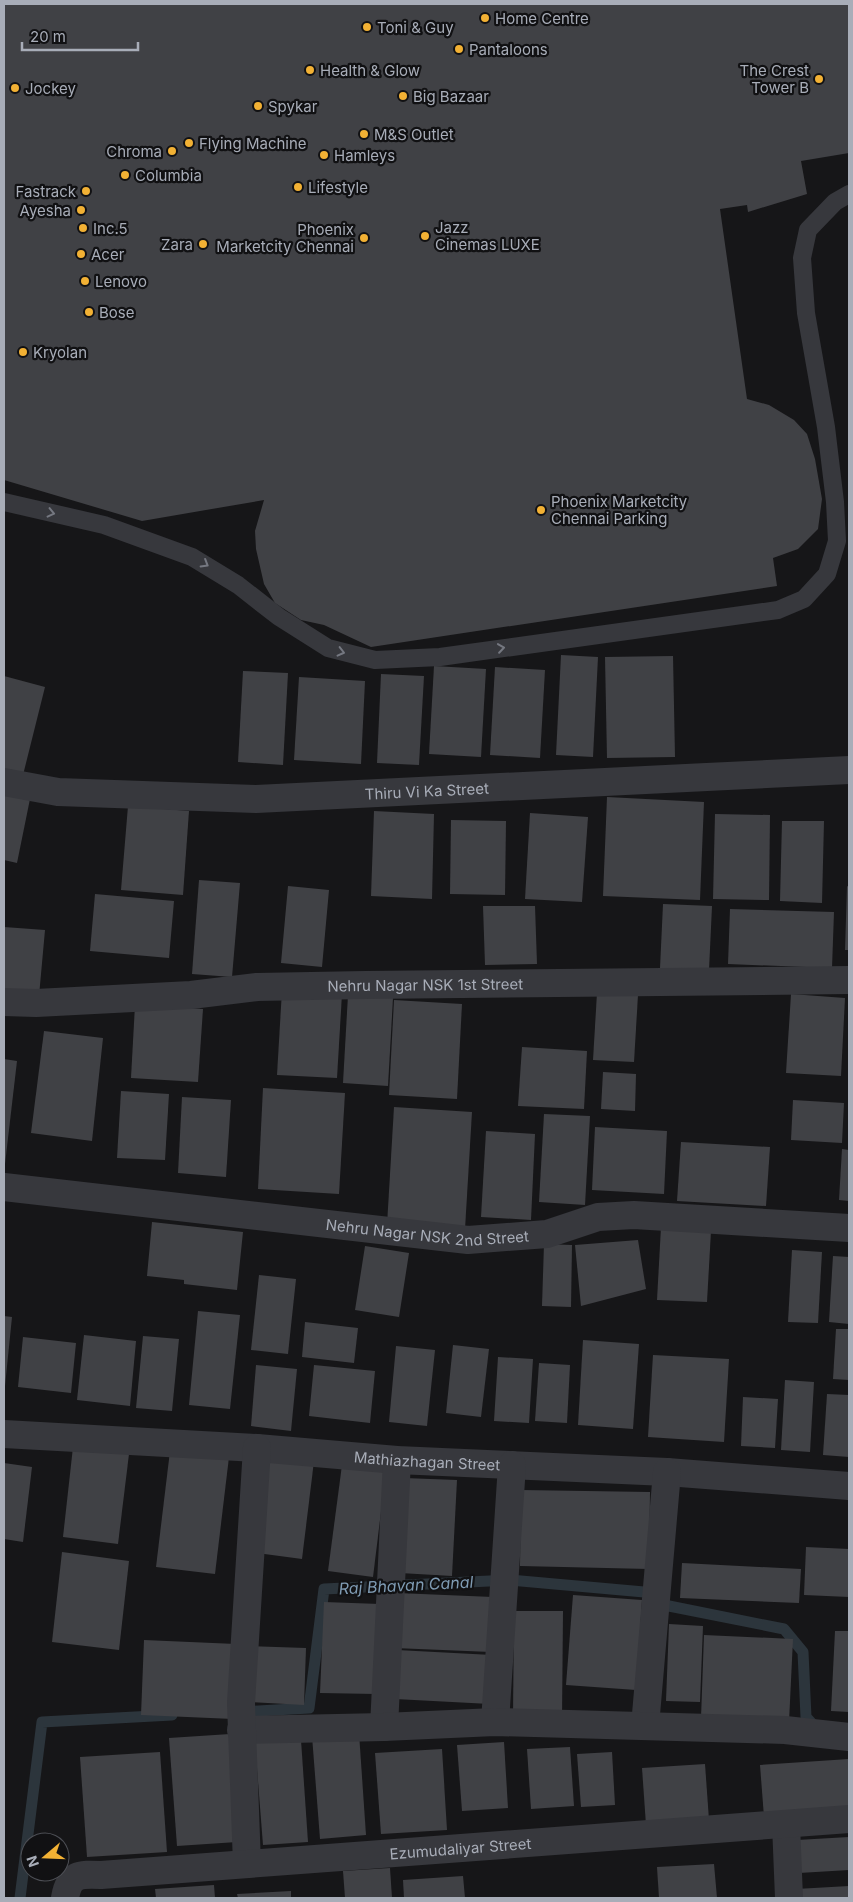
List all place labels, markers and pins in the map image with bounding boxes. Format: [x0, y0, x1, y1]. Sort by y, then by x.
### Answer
place label: Home Centre [495, 9, 589, 28]
marker: Home Centre [479, 12, 491, 24]
place label: Toni & Guy [377, 18, 454, 37]
marker: Toni & Guy [361, 21, 373, 33]
place label: Pantaloons [469, 40, 548, 59]
marker: Pantaloons [453, 43, 465, 55]
place label: Health & Glow [320, 61, 420, 80]
place label: The Crest Tower B [740, 61, 809, 97]
marker: Health & Glow [304, 64, 316, 76]
marker: The Crest Tower B [813, 73, 825, 85]
place label: Jockey [25, 79, 76, 98]
marker: Jockey [9, 82, 21, 94]
place label: Big Bazaar [413, 87, 489, 106]
marker: Big Bazaar [397, 90, 409, 102]
place label: Spykar [268, 97, 318, 116]
marker: Spykar [252, 100, 264, 112]
place label: M&S Outlet [374, 125, 454, 144]
marker: M&S Outlet [358, 128, 370, 140]
place label: Flying Machine [199, 134, 307, 153]
marker: Flying Machine [183, 137, 195, 149]
place label: Chroma [106, 142, 162, 161]
marker: Chroma [166, 145, 178, 157]
place label: Hamleys [334, 146, 395, 165]
marker: Hamleys [318, 149, 330, 161]
place label: Columbia [135, 166, 202, 185]
marker: Columbia [119, 169, 131, 181]
place label: Lifestyle [308, 178, 368, 197]
marker: Lifestyle [292, 181, 304, 193]
place label: Fastrack [15, 182, 77, 201]
marker: Fastrack [80, 185, 92, 197]
place label: Ayesha [20, 201, 71, 220]
marker: Ayesha [75, 204, 87, 216]
place label: Jazz Cinemas LUXE [435, 218, 540, 254]
place label: Inc.5 [93, 219, 128, 238]
place label: Phoenix Marketcity Chennai [216, 220, 354, 256]
marker: Inc.5 [77, 222, 89, 234]
marker: Jazz Cinemas LUXE [419, 230, 431, 242]
marker: Phoenix Marketcity Chennai [358, 232, 370, 244]
place label: Zara [161, 235, 193, 254]
marker: Zara [197, 238, 209, 250]
place label: Acer [91, 245, 125, 264]
marker: Acer [75, 248, 87, 260]
place label: Lenovo [95, 272, 147, 291]
marker: Lenovo [79, 275, 91, 287]
place label: Bose [99, 303, 134, 322]
marker: Bose [83, 306, 95, 318]
place label: Kryolan [33, 343, 87, 362]
marker: Kryolan [17, 346, 29, 358]
place label: Phoenix Marketcity Chennai Parking [551, 492, 688, 528]
marker: Phoenix Marketcity Chennai Parking [535, 504, 547, 516]

